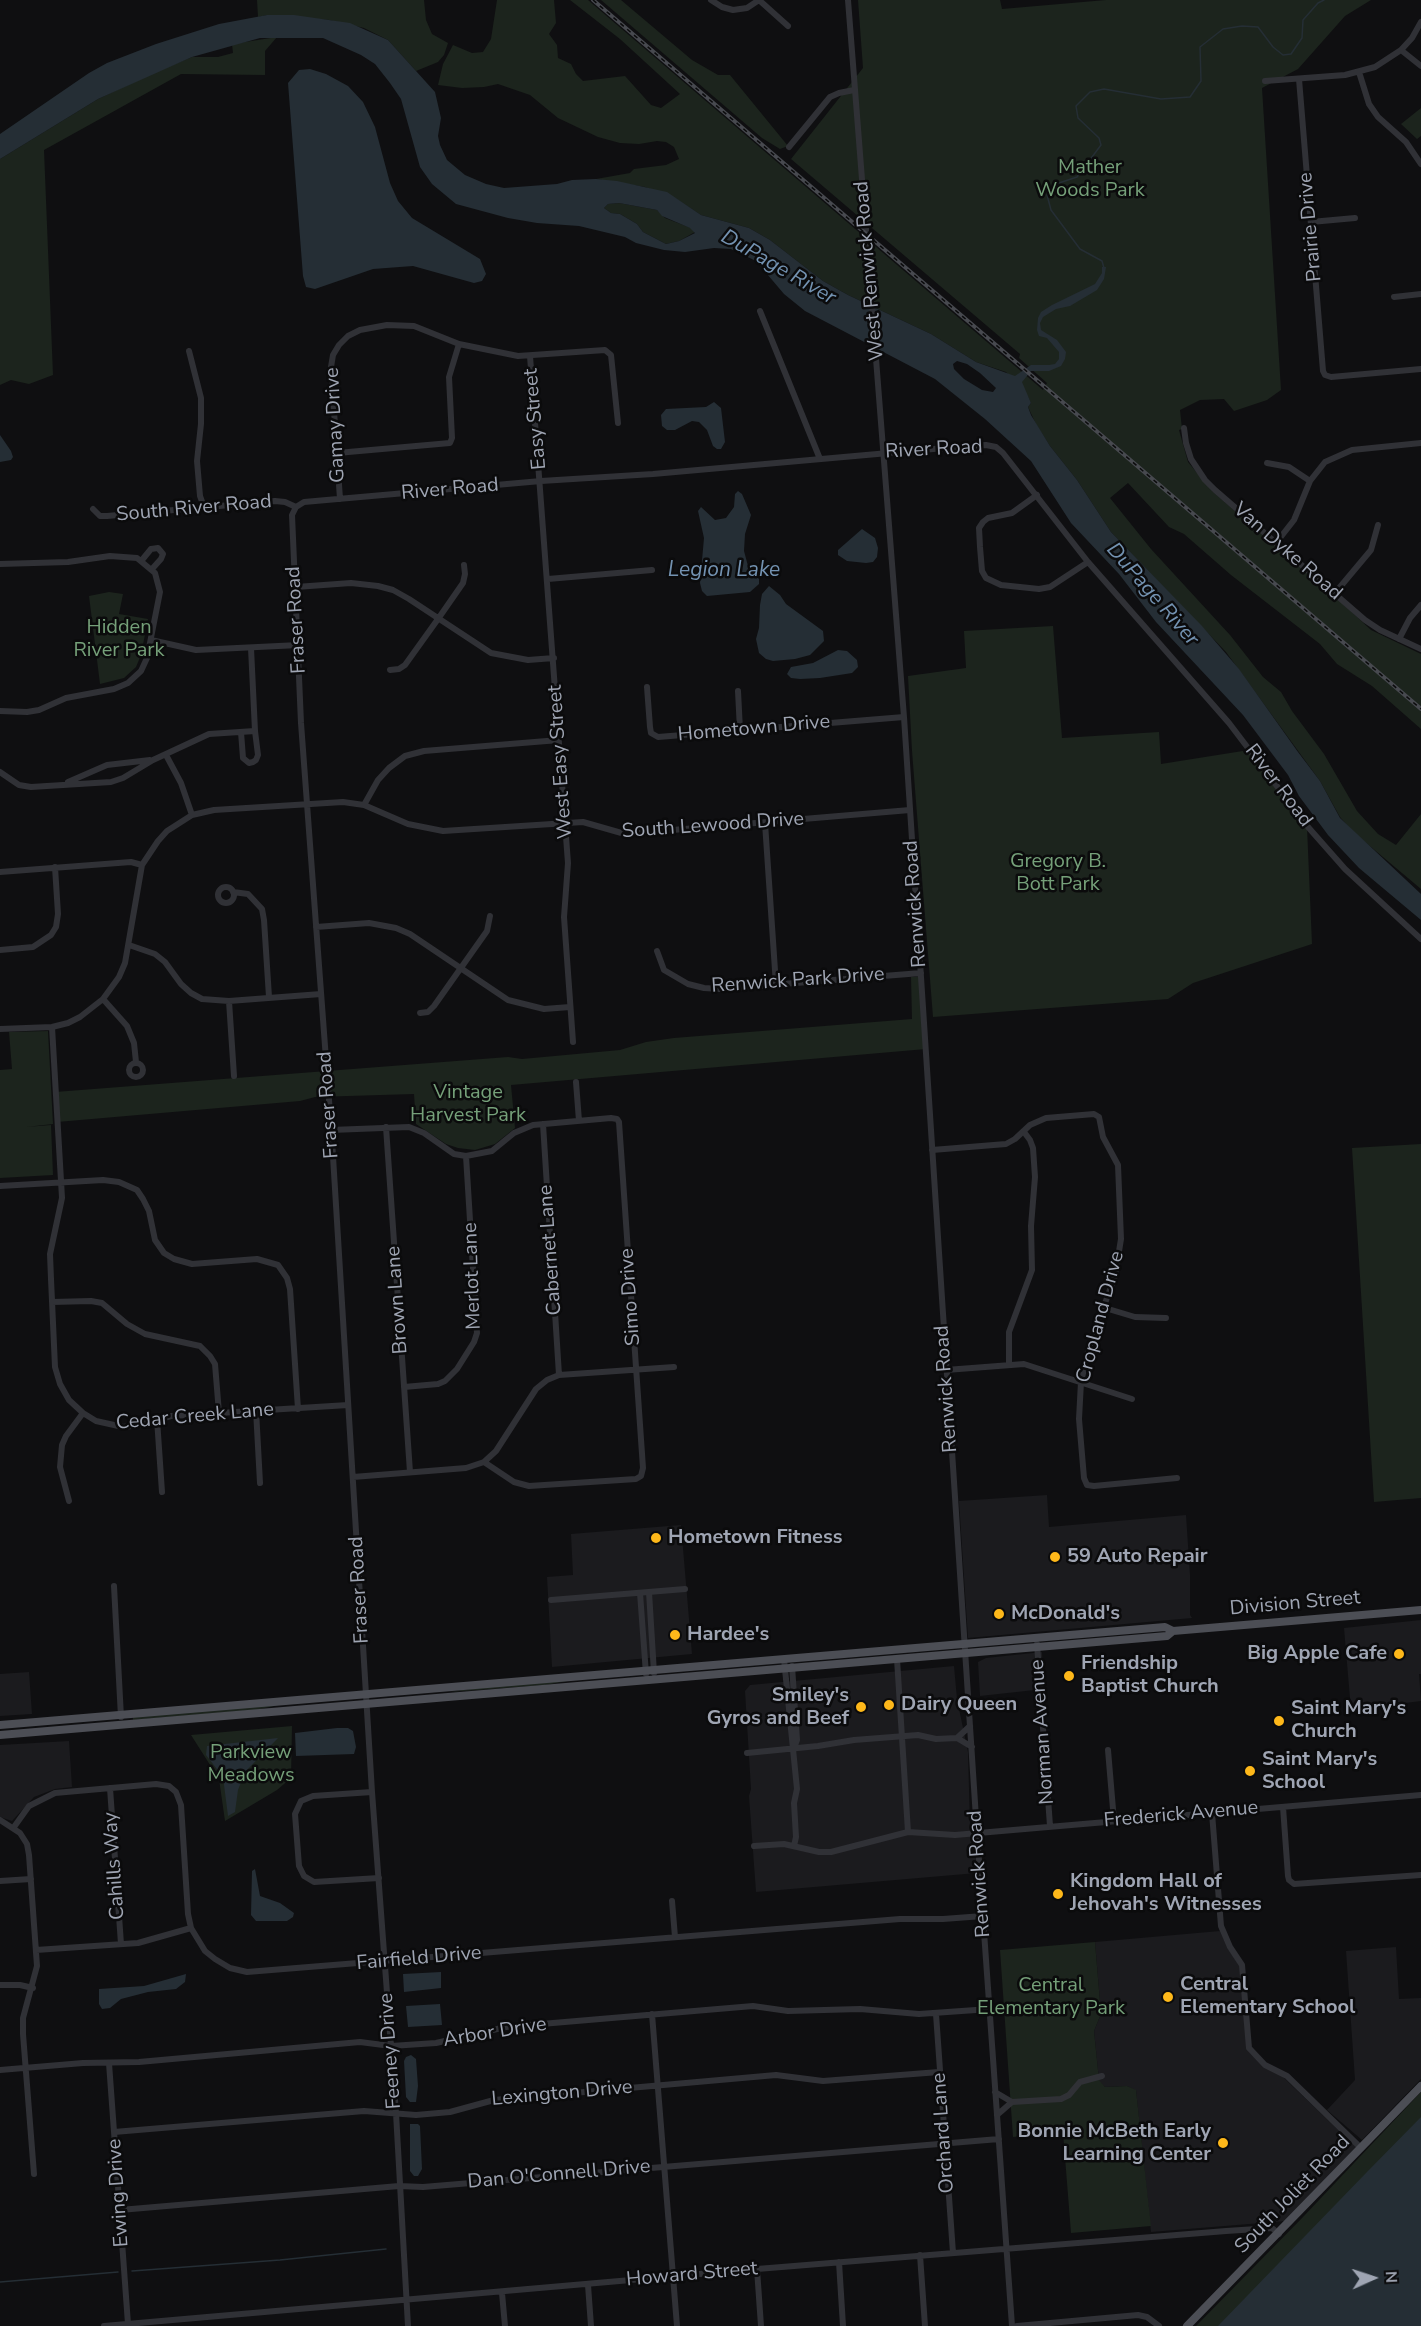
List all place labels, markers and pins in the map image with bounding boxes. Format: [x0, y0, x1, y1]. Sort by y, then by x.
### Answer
place label: Hometown Fitness [668, 1526, 842, 1550]
marker: Hometown Fitness [649, 1531, 663, 1545]
place label: 59 Auto Repair [1067, 1545, 1208, 1569]
marker: 59 Auto Repair [1048, 1550, 1062, 1564]
place label: McDonald's [1011, 1602, 1120, 1626]
marker: McDonald's [992, 1607, 1006, 1621]
place label: Hardee's [687, 1623, 769, 1647]
marker: Hardee's [668, 1628, 682, 1642]
place label: Big Apple Cafe [1247, 1642, 1387, 1666]
marker: Big Apple Cafe [1392, 1647, 1406, 1661]
place label: Friendship Baptist Church [1081, 1652, 1219, 1699]
marker: Friendship Baptist Church [1062, 1669, 1076, 1683]
place label: Smiley's Gyros and Beef [707, 1684, 849, 1731]
place label: Dairy Queen [901, 1693, 1017, 1717]
place label: Saint Mary's Church [1291, 1697, 1406, 1744]
marker: Dairy Queen [882, 1698, 896, 1712]
marker: Smiley's Gyros and Beef [854, 1700, 868, 1714]
marker: Saint Mary's Church [1272, 1714, 1286, 1728]
place label: Saint Mary's School [1262, 1748, 1377, 1795]
marker: Saint Mary's School [1243, 1764, 1257, 1778]
place label: Kingdom Hall of Jehovah's Witnesses [1070, 1870, 1262, 1917]
marker: Kingdom Hall of Jehovah's Witnesses [1051, 1887, 1065, 1901]
place label: Central Elementary School [1180, 1973, 1355, 2020]
marker: Central Elementary School [1161, 1990, 1175, 2004]
place label: Bonnie McBeth Early Learning Center [1018, 2120, 1211, 2167]
marker: Bonnie McBeth Early Learning Center [1216, 2136, 1230, 2150]

